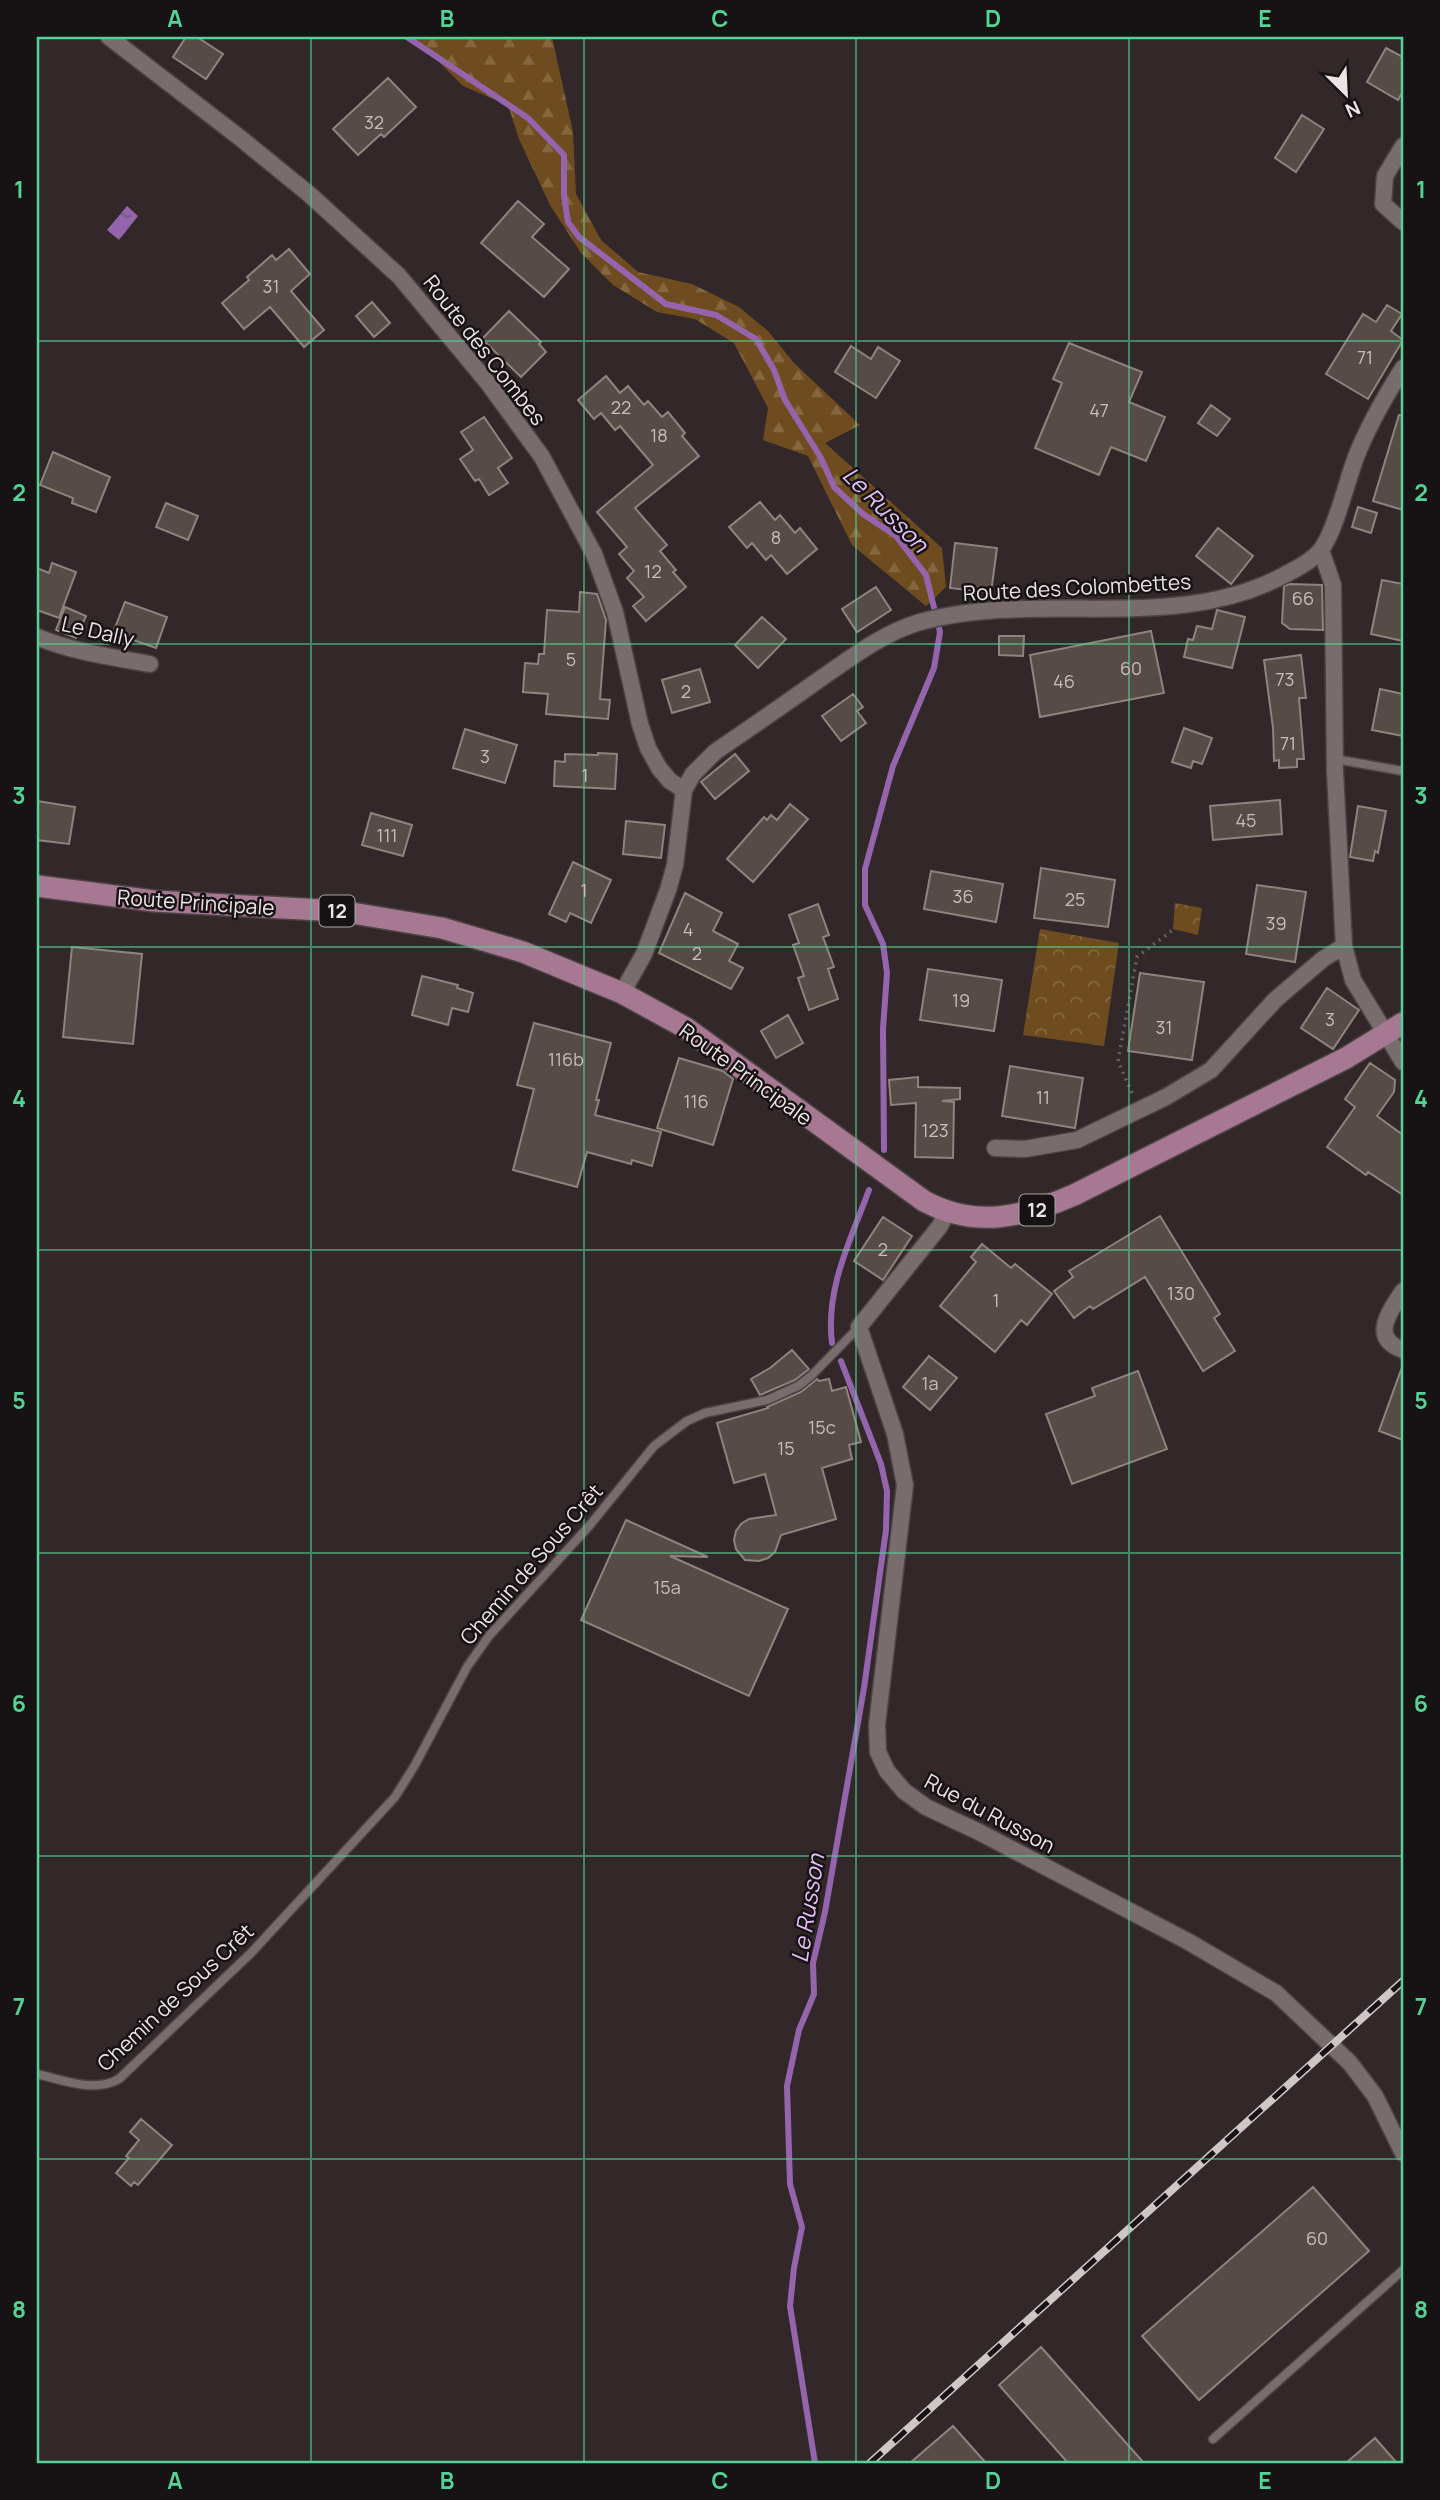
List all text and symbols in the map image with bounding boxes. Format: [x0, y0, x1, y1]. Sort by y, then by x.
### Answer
text: A [167, 2, 183, 34]
text: B [440, 2, 454, 34]
text: C [712, 2, 729, 34]
text: D [985, 2, 1001, 34]
text: E [1258, 2, 1272, 34]
north arrow [1310, 60, 1380, 130]
text: N [1341, 95, 1364, 124]
house number: 32 [364, 110, 384, 134]
text: 1 [14, 173, 24, 205]
text: 1 [1416, 173, 1426, 205]
street label: Route des Combes [417, 269, 553, 431]
house number: 31 [263, 274, 279, 298]
house number: 71 [1357, 345, 1373, 369]
house number: 22 [611, 395, 631, 419]
house number: 47 [1089, 398, 1109, 422]
house number: 18 [650, 423, 668, 447]
water label: Le Russon [836, 459, 937, 560]
text: 2 [12, 476, 26, 508]
text: 2 [1414, 476, 1428, 508]
house number: 8 [771, 525, 781, 549]
house number: 12 [644, 559, 662, 583]
street label: Route des Colombettes [962, 567, 1192, 607]
house number: 66 [1292, 586, 1314, 610]
street label: Le Dally [59, 609, 137, 653]
house number: 5 [566, 647, 576, 671]
house number: 60 [1120, 656, 1142, 680]
house number: 73 [1276, 667, 1295, 691]
house number: 46 [1053, 669, 1075, 693]
house number: 2 [681, 679, 691, 703]
house number: 71 [1280, 731, 1296, 755]
house number: 3 [480, 744, 490, 768]
house number: 1 [581, 763, 589, 787]
text: 3 [12, 779, 26, 811]
text: 3 [1414, 779, 1428, 811]
house number: 45 [1235, 808, 1257, 832]
house number: 111 [376, 823, 398, 847]
house number: 1 [580, 878, 588, 902]
street label: Route Principale [116, 883, 276, 921]
house number: 36 [952, 884, 974, 908]
house number: 25 [1065, 887, 1085, 911]
road number: 12 [320, 896, 354, 926]
house number: 39 [1265, 911, 1287, 935]
house number: 4 [683, 917, 693, 941]
house number: 2 [692, 941, 702, 965]
house number: 19 [952, 988, 970, 1012]
house number: 3 [1325, 1007, 1335, 1031]
house number: 31 [1156, 1015, 1172, 1039]
street label: Route Principale [674, 1016, 818, 1132]
house number: 116b [548, 1047, 584, 1071]
text: 4 [12, 1082, 26, 1114]
text: 4 [1414, 1082, 1428, 1114]
house number: 11 [1036, 1085, 1050, 1109]
house number: 116 [683, 1089, 709, 1113]
house number: 123 [921, 1118, 949, 1142]
road number: 12 [1020, 1194, 1054, 1226]
house number: 2 [878, 1237, 888, 1261]
house number: 130 [1167, 1281, 1195, 1305]
house number: 1 [992, 1288, 1000, 1312]
house number: 1a [921, 1371, 939, 1395]
text: 5 [12, 1384, 26, 1416]
text: 5 [1414, 1384, 1428, 1416]
house number: 15c [808, 1415, 836, 1439]
house number: 15 [777, 1436, 795, 1460]
street label: Chemin de Sous Crêt [453, 1478, 609, 1650]
house number: 15a [653, 1575, 681, 1599]
text: 6 [12, 1687, 26, 1719]
text: 6 [1414, 1687, 1428, 1719]
street label: Rue du Russon [920, 1767, 1060, 1859]
water label: Le Russon [783, 1850, 832, 1965]
street label: Chemin de Sous Crêt [91, 1917, 259, 2077]
text: 7 [13, 1990, 25, 2022]
text: 7 [1415, 1990, 1427, 2022]
house number: 60 [1306, 2226, 1328, 2250]
text: 8 [12, 2293, 26, 2325]
text: 8 [1414, 2293, 1428, 2325]
text: A [167, 2464, 183, 2496]
text: B [440, 2464, 454, 2496]
text: C [712, 2464, 729, 2496]
text: D [985, 2464, 1001, 2496]
text: E [1258, 2464, 1272, 2496]

